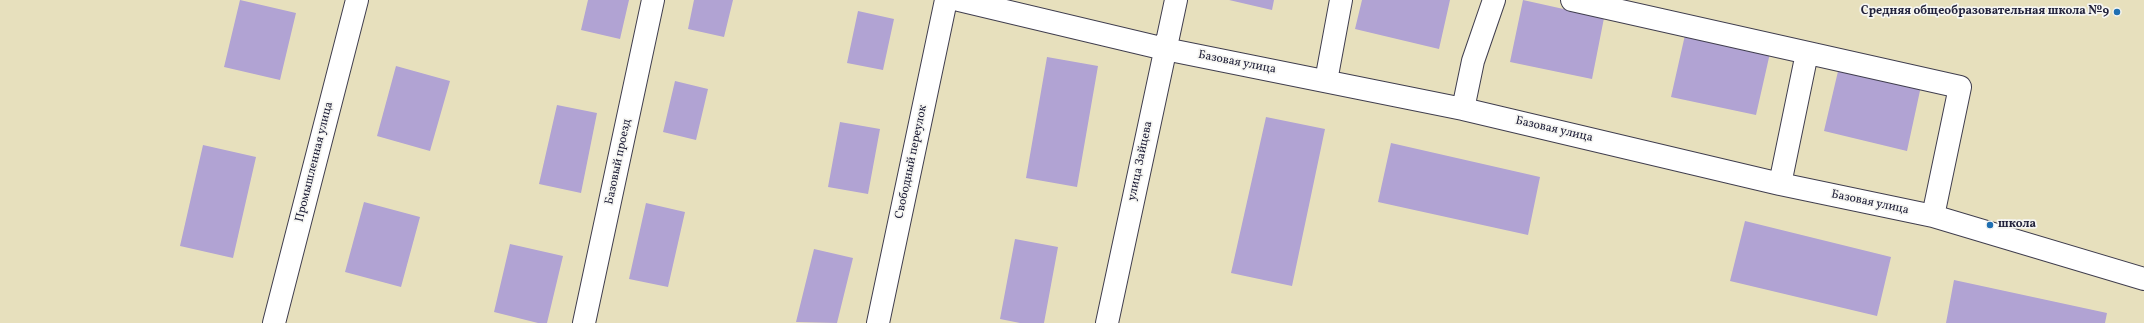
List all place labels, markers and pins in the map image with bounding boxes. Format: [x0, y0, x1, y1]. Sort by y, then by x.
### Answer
place label: Средняя общеобразовательная школа №9 [1861, 5, 2109, 19]
marker: Средняя общеобразовательная школа №9 [2112, 7, 2122, 17]
place label: школа [1998, 218, 2036, 232]
marker: школа [1985, 220, 1995, 230]

